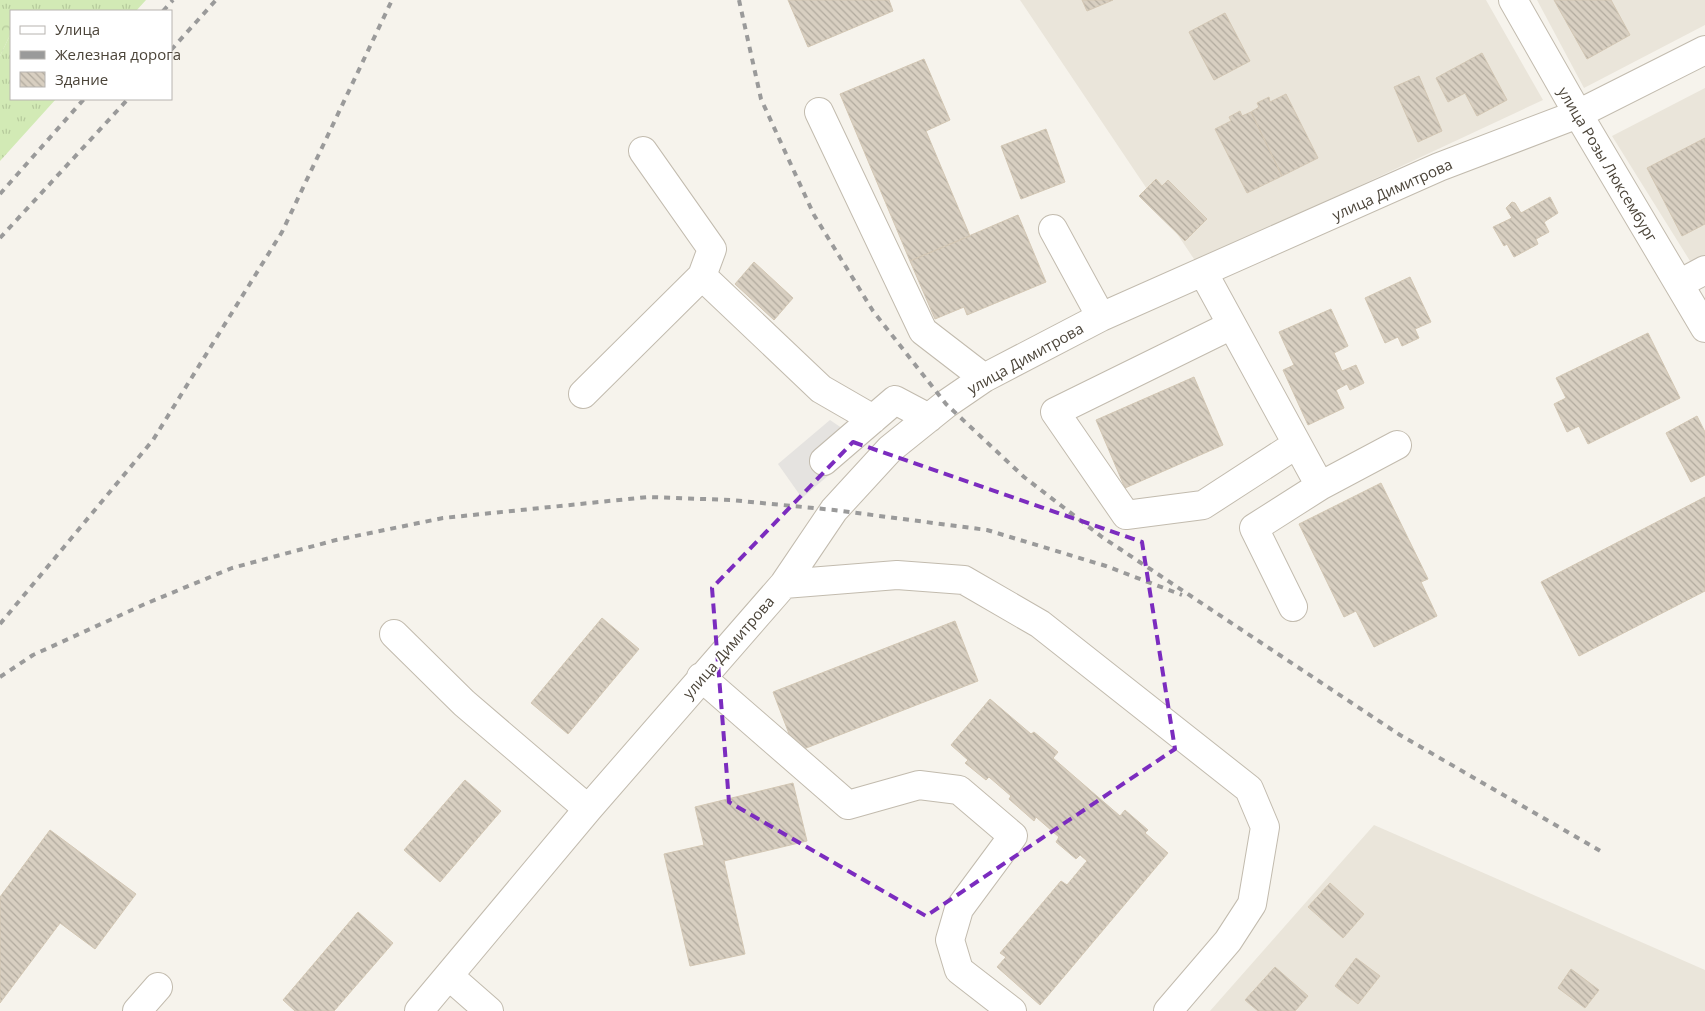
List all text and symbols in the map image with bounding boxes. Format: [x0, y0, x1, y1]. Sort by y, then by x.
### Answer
legend [10, 10, 172, 100]
text: Улица [55, 19, 100, 39]
text: Железная дорога [55, 44, 181, 64]
text: Здание [55, 69, 108, 89]
street label: улица Розы Люксембург [1554, 83, 1663, 246]
street label: улица Димитрова [1329, 153, 1455, 225]
street label: улица Димитрова [963, 318, 1087, 398]
street label: улица Димитрова [678, 591, 778, 703]

